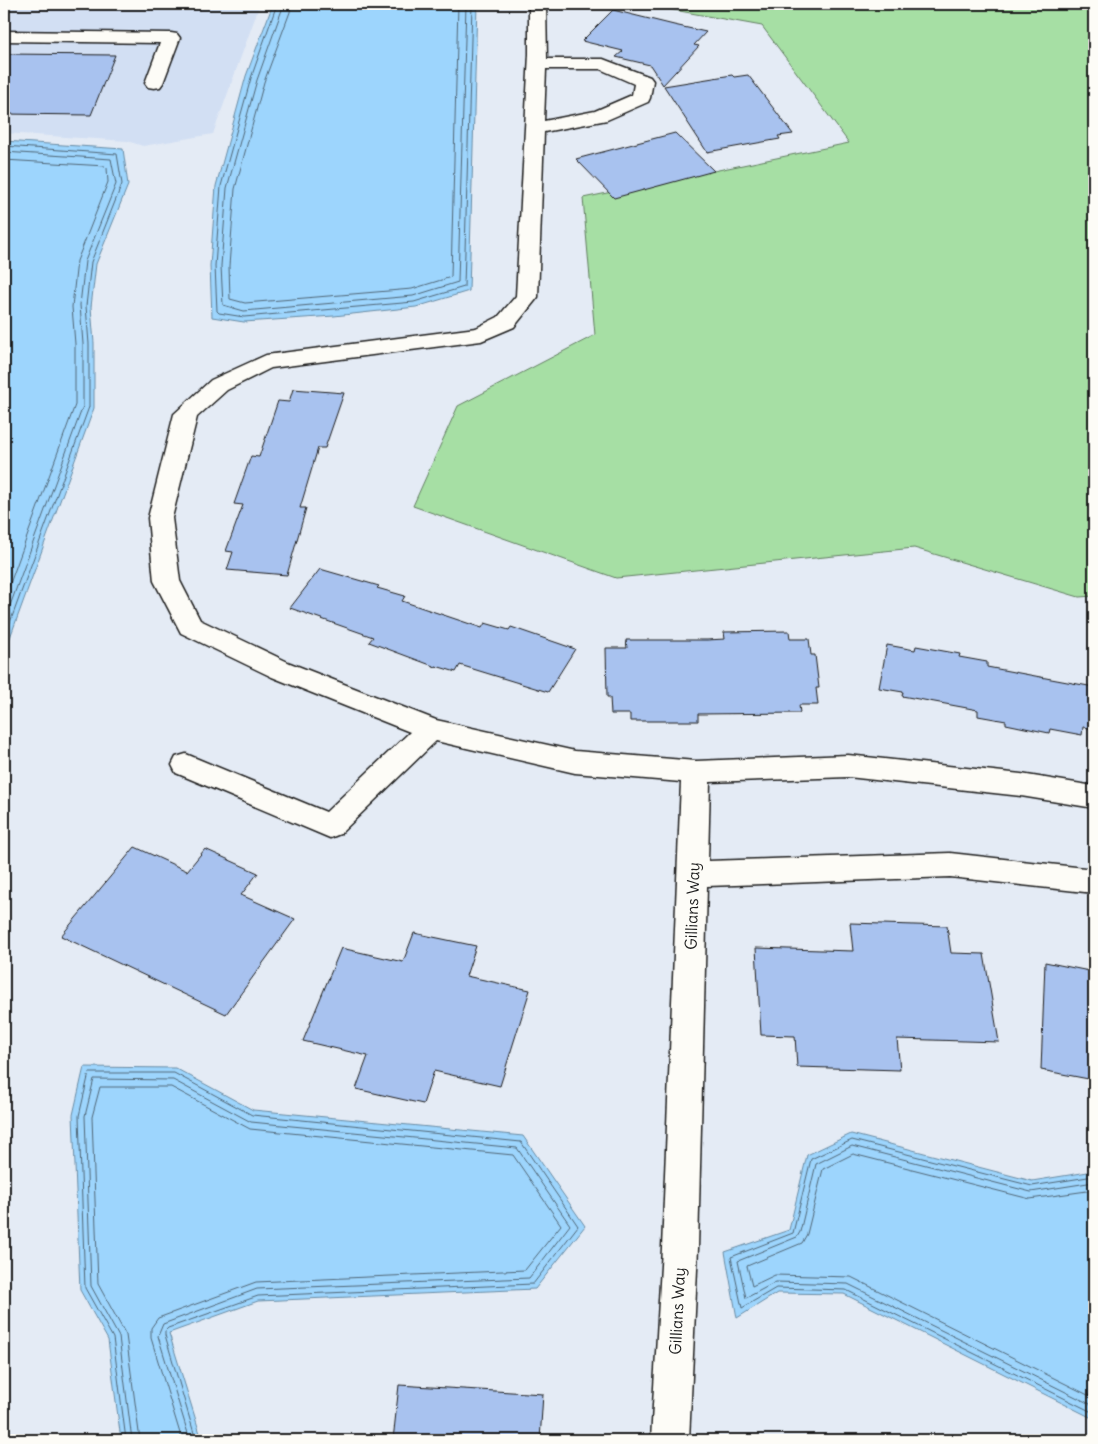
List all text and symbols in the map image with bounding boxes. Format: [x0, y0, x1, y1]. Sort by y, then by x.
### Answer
street label: Gillians Way [680, 862, 704, 950]
street label: Gillians Way [665, 1267, 689, 1355]

